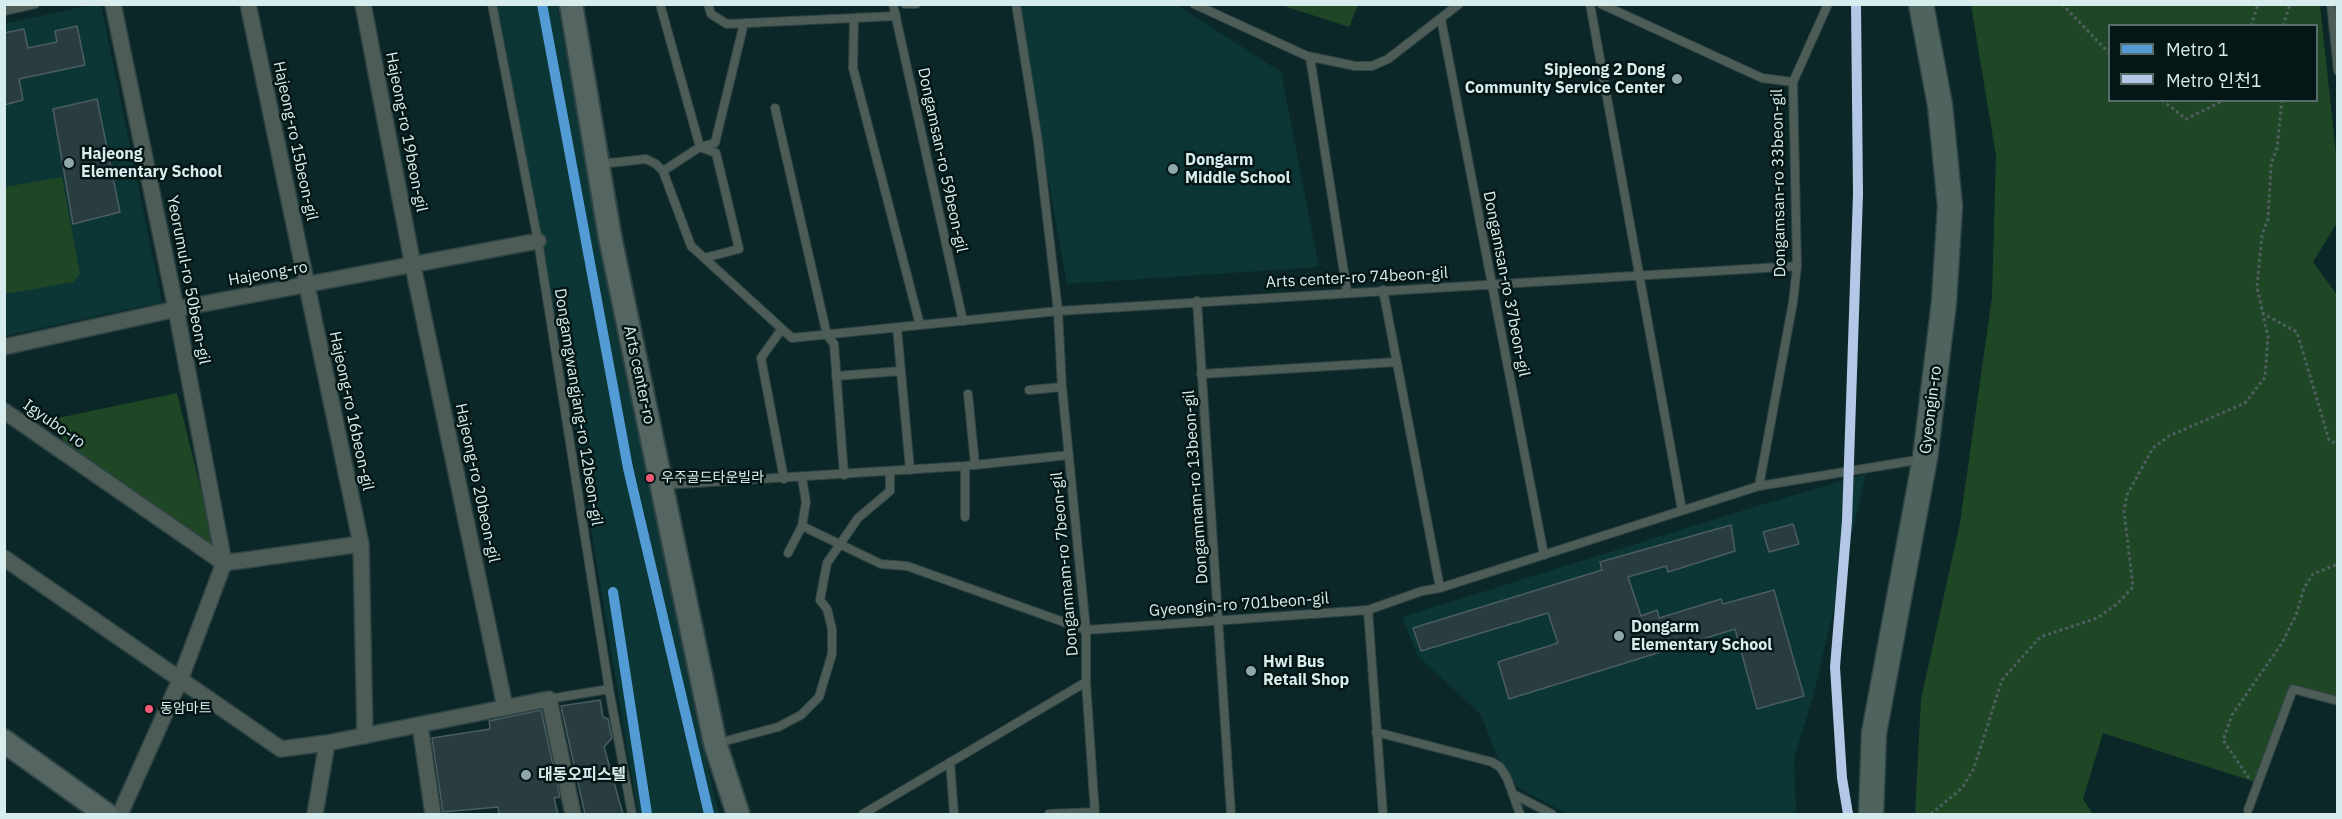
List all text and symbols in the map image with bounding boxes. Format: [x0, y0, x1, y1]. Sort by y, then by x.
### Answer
legend [2108, 24, 2318, 102]
text: Metro 1 [2166, 38, 2228, 61]
street label: Hajeong-ro 19beon-gil [381, 50, 431, 214]
street label: Hajeong-ro 15beon-gil [269, 60, 321, 222]
place label: Sipjeong 2 Dong Community Service Center [1465, 60, 1665, 98]
street label: Dongamsan-ro 59beon-gil [913, 66, 971, 254]
text: Metro 인천1 [2166, 69, 2262, 92]
marker: Sipjeong 2 Dong Community Service Center [1670, 72, 1684, 86]
street label: Dongamsan-ro 33beon-gil [1768, 89, 1790, 277]
place label: Hajeong Elementary School [81, 144, 222, 182]
place label: Dongarm Middle School [1185, 150, 1290, 188]
marker: Hajeong Elementary School [62, 156, 76, 170]
marker: Dongarm Middle School [1166, 162, 1180, 176]
street label: Dongamsan-ro 37beon-gil [1479, 190, 1533, 378]
street label: Yeorumul-ro 50beon-gil [162, 194, 214, 366]
street label: Hajeong-ro [227, 258, 309, 290]
street label: Arts center-ro 74beon-gil [1265, 264, 1449, 292]
street label: Dongamgwangjang-ro 12beon-gil [550, 287, 606, 527]
street label: Arts center-ro [619, 324, 659, 426]
street label: Hajeong-ro 16beon-gil [325, 330, 377, 492]
street label: Gyeongin-ro [1916, 365, 1946, 455]
street label: Dongamnam-ro 13beon-gil [1180, 389, 1212, 585]
street label: Igyubo-ro [19, 396, 89, 452]
street label: Hajeong-ro 20beon-gil [451, 402, 503, 564]
place label: 우주골드타운빌라 [661, 470, 764, 486]
street label: Dongamnam-ro 7beon-gil [1047, 471, 1083, 657]
marker: 우주골드타운빌라 [644, 472, 656, 484]
street label: Gyeongin-ro 701beon-gil [1148, 589, 1330, 621]
place label: Dongarm Elementary School [1631, 617, 1772, 655]
marker: Dongarm Elementary School [1612, 629, 1626, 643]
place label: Hwi Bus Retail Shop [1263, 652, 1349, 690]
marker: Hwi Bus Retail Shop [1244, 664, 1258, 678]
place label: 동암마트 [160, 701, 212, 717]
marker: 동암마트 [143, 703, 155, 715]
place label: 대동오피스텔 [538, 765, 626, 785]
marker: 대동오피스텔 [519, 768, 533, 782]

